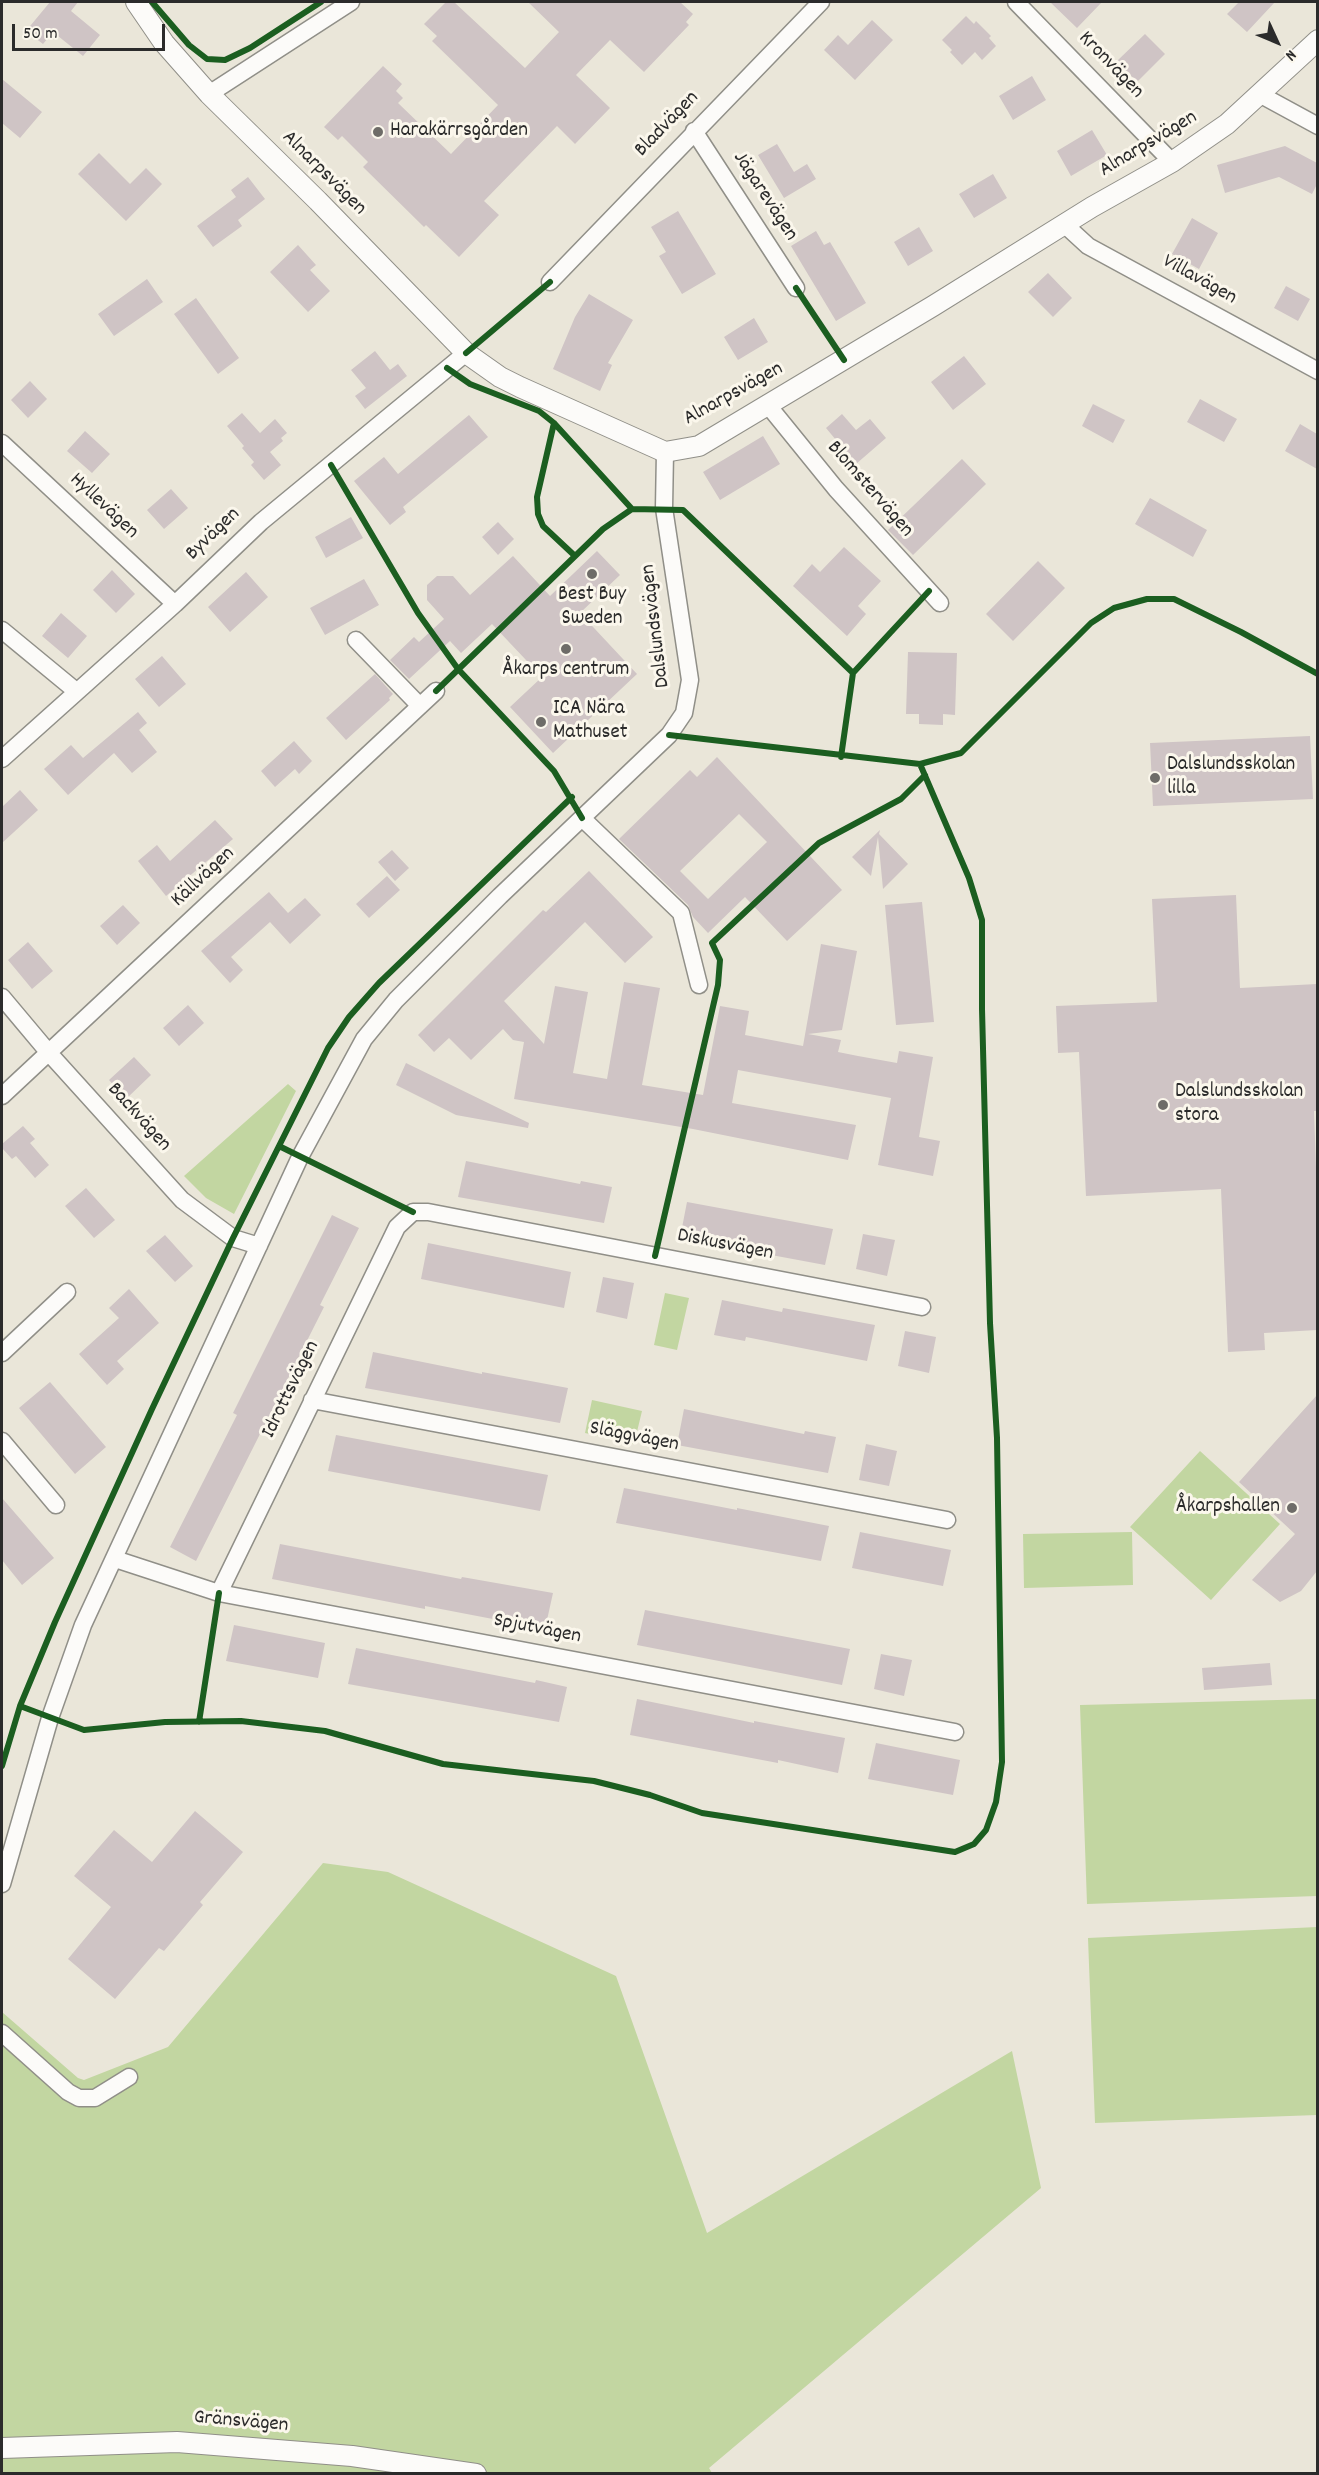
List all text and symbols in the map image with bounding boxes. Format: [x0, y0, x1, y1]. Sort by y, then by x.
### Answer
scale bar [15, 12, 168, 50]
north arrow [1247, 12, 1307, 72]
text: 50 m [23, 22, 58, 47]
street label: Kronvägen [1072, 27, 1148, 105]
text: N [1279, 44, 1301, 66]
street label: Bladvägen [630, 87, 706, 163]
street label: Alnarpsvägen [1095, 106, 1203, 184]
place label: Harakärrsgården [390, 119, 528, 145]
marker: Harakärrsgården [371, 125, 385, 139]
street label: Alnarpsvägen [275, 126, 371, 222]
street label: Jägarevägen [726, 148, 802, 246]
street label: Villavägen [1157, 250, 1241, 312]
street label: Alnarpsvägen [680, 357, 788, 433]
street label: Blomstervägen [820, 437, 918, 543]
street label: Hyllevägen [63, 469, 143, 545]
street label: Byvägen [182, 503, 246, 567]
street label: Dalslundsvägen [637, 563, 677, 689]
marker: Best Buy Sweden [585, 567, 599, 581]
place label: Best Buy Sweden [558, 583, 626, 633]
marker: Åkarps centrum [559, 642, 573, 656]
place label: Åkarps centrum [503, 658, 629, 684]
place label: ICA Nära Mathuset [553, 697, 627, 747]
marker: ICA Nära Mathuset [534, 715, 548, 729]
place label: Dalslundsskolan lilla [1167, 753, 1295, 803]
marker: Dalslundsskolan lilla [1148, 771, 1162, 785]
street label: Källvägen [167, 842, 241, 914]
street label: Backvägen [100, 1078, 176, 1158]
place label: Dalslundsskolan stora [1175, 1080, 1303, 1130]
marker: Dalslundsskolan stora [1156, 1098, 1170, 1112]
street label: Diskusvägen [675, 1224, 775, 1268]
street label: Idrottsvägen [258, 1337, 326, 1443]
street label: Släggvägen [587, 1417, 681, 1459]
place label: Åkarpshallen [1176, 1495, 1280, 1521]
marker: Åkarpshallen [1285, 1501, 1299, 1515]
street label: Spjutvägen [491, 1609, 583, 1651]
street label: Gränsvägen [193, 2406, 289, 2440]

